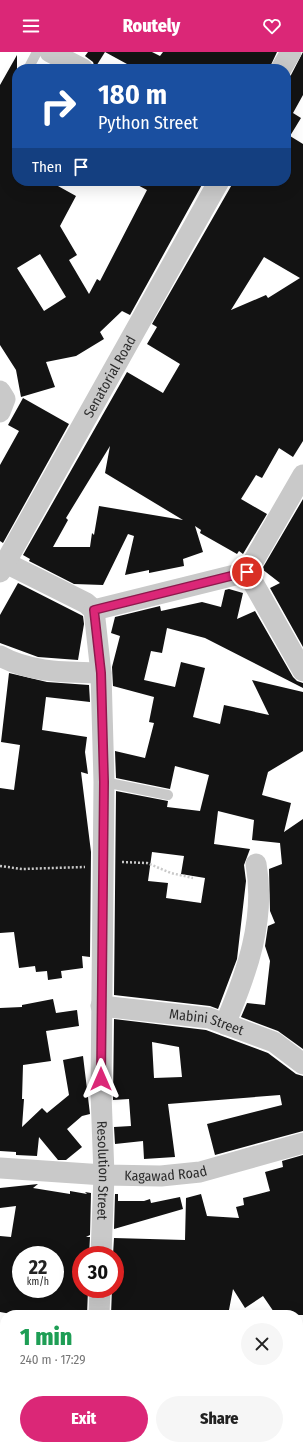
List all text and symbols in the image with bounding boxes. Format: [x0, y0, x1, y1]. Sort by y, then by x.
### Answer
icon: menu [20, 15, 42, 37]
text: Routely [123, 15, 180, 37]
icon: heart [261, 15, 283, 37]
text: 180 m [98, 78, 167, 111]
icon: right [32, 80, 84, 132]
text: Python Street [98, 112, 198, 134]
icon: arrive [70, 156, 92, 178]
text: Then [32, 158, 62, 176]
street label: Senatorial Road [80, 333, 140, 421]
pin [230, 555, 264, 589]
icon: arrive [236, 561, 258, 583]
street label: Mabini Street [168, 1006, 246, 1039]
position arrow [80, 1058, 122, 1100]
street label: Resolution Street [93, 1120, 112, 1221]
street label: Kagawad Road [124, 1162, 209, 1185]
speed limit sign: 30 [72, 1246, 124, 1298]
text: 22 [29, 1255, 47, 1279]
text: km/h [27, 1276, 49, 1288]
text: 1 min [20, 1323, 72, 1351]
button: close [241, 1323, 283, 1365]
text: 240 m · 17:29 [20, 1352, 86, 1367]
button: Exit [20, 1396, 148, 1442]
button: Share [156, 1396, 283, 1442]

